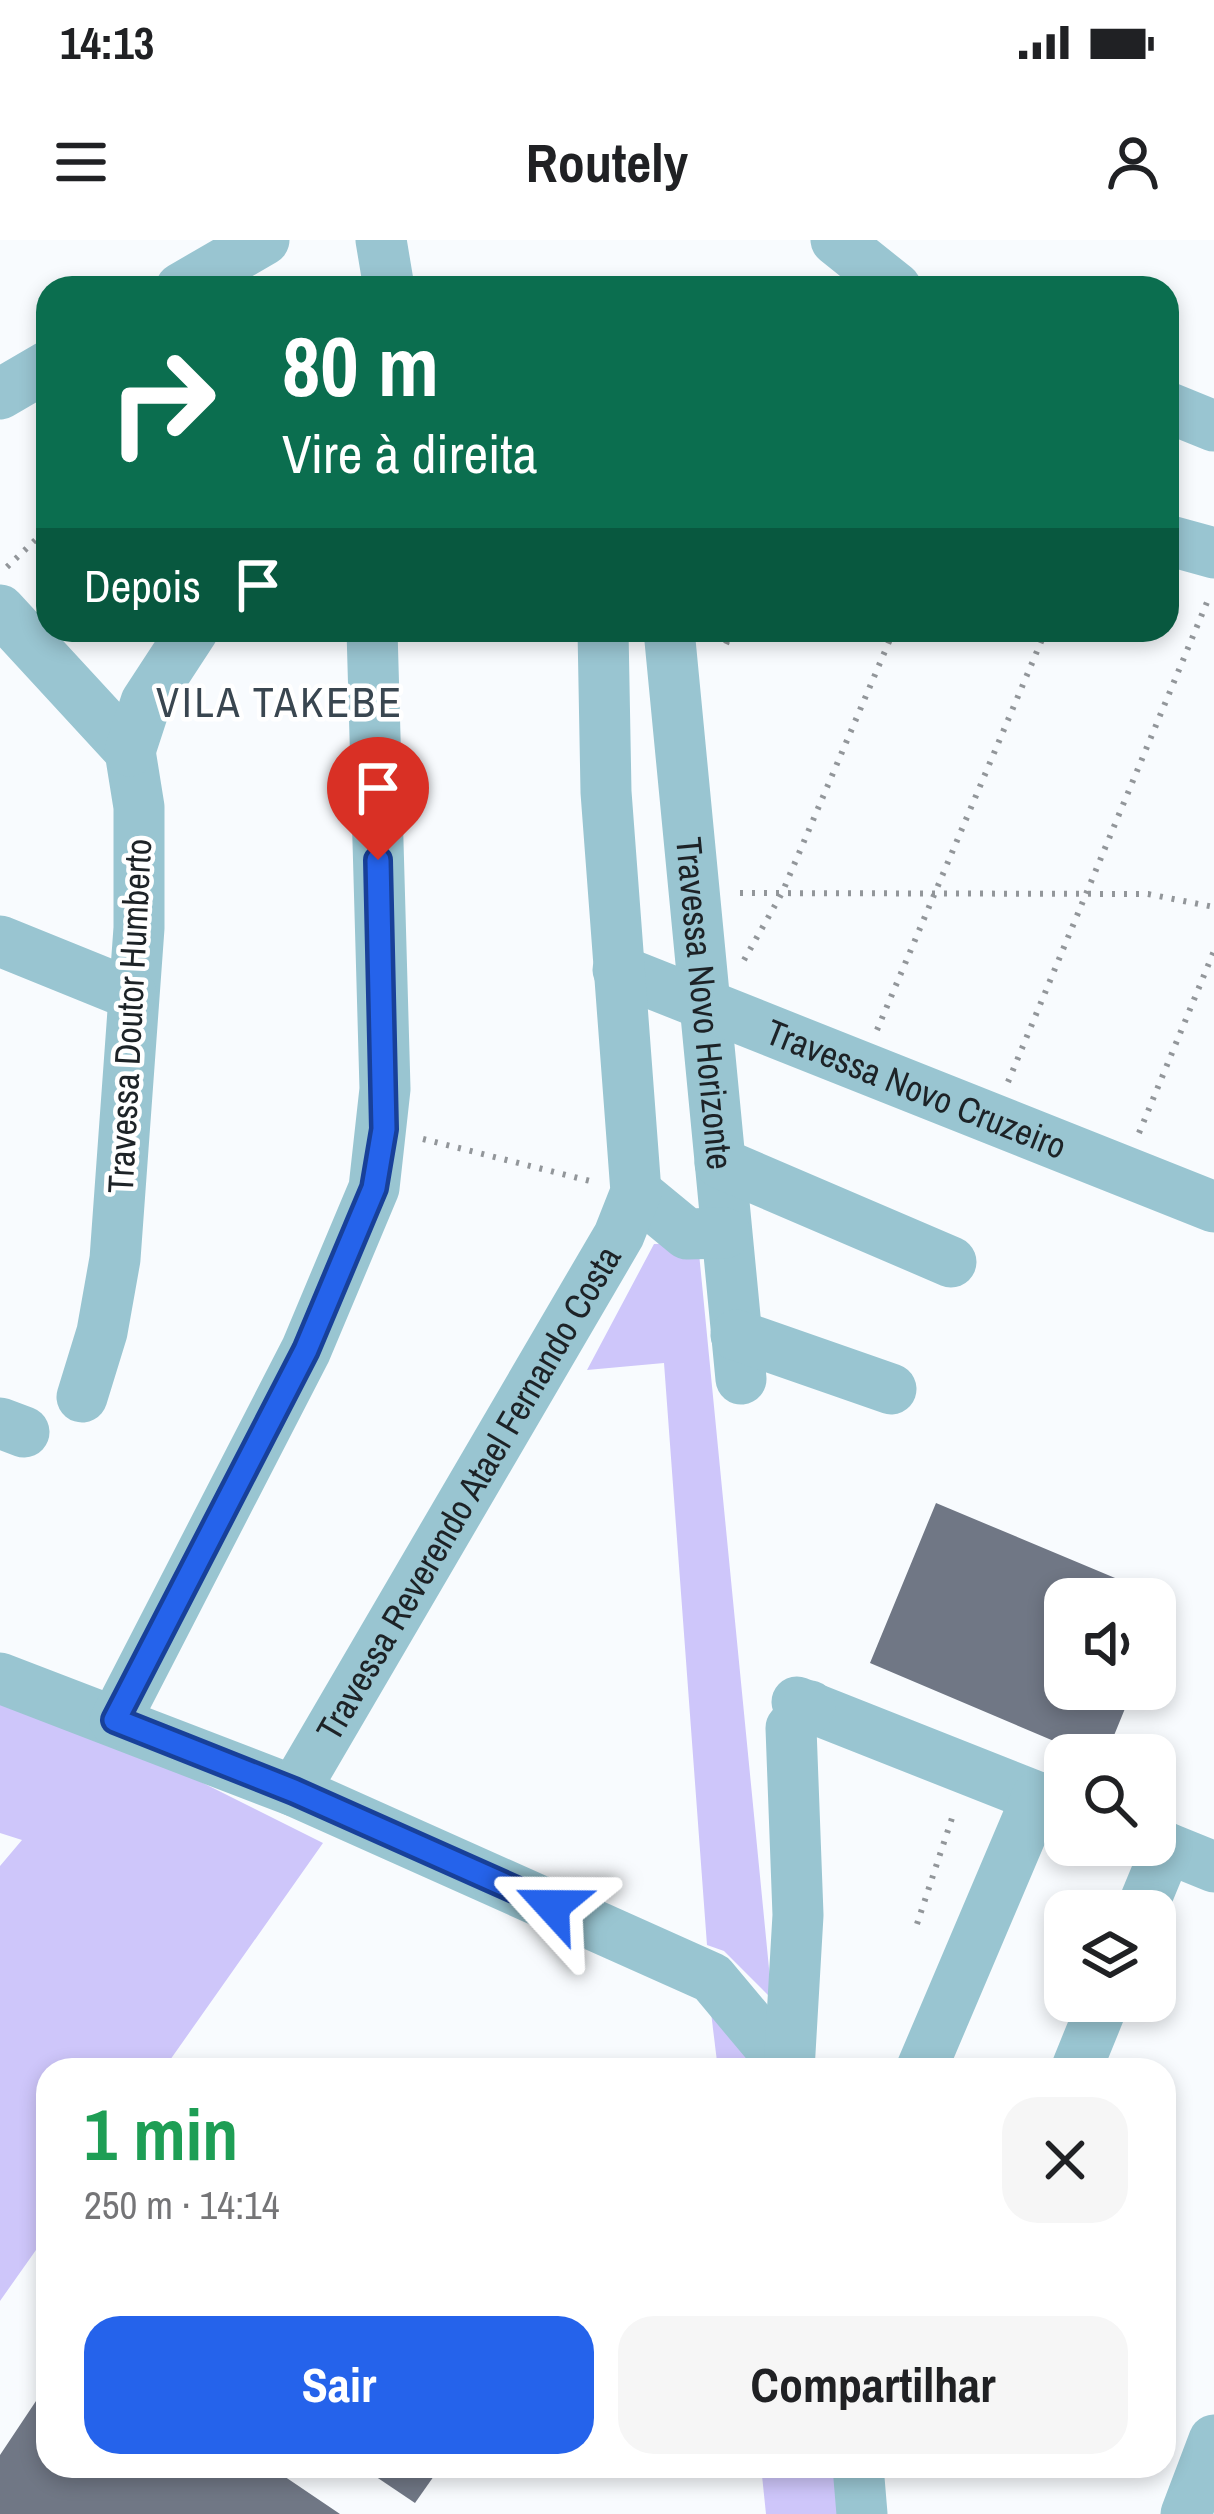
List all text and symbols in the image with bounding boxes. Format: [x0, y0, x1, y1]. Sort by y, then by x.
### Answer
text: 14:13 [60, 12, 154, 73]
text: Routely [526, 126, 688, 199]
icon: menu [48, 129, 114, 195]
icon: person [1100, 129, 1166, 195]
text: 80 m [282, 309, 439, 422]
icon: right [84, 324, 240, 480]
text: Vire à direita [282, 417, 537, 490]
icon: arrive [225, 552, 291, 618]
text: Depois [84, 555, 201, 616]
district label: VILA TAKEBE [156, 674, 404, 730]
pin [327, 737, 429, 860]
icon: arrive [345, 755, 411, 821]
street label: Travessa Novo Horizonte [665, 835, 745, 1172]
street label: Travessa Doutor Humberto [96, 838, 162, 1194]
street label: Travessa Novo Cruzeiro [759, 1007, 1073, 1170]
street label: Travessa Reverendo Atael Fernando Costa [305, 1237, 632, 1749]
map controls [1044, 1578, 1176, 2022]
button: sound [1044, 1578, 1176, 1710]
button: search [1044, 1734, 1176, 1866]
position arrow [489, 1843, 615, 1969]
button: layers [1044, 1890, 1176, 2022]
text: 1 min [84, 2085, 238, 2182]
button: close [1002, 2097, 1128, 2223]
text: 250 m · 14:14 [84, 2179, 280, 2231]
button: Sair [84, 2316, 594, 2454]
button: Compartilhar [618, 2316, 1128, 2454]

